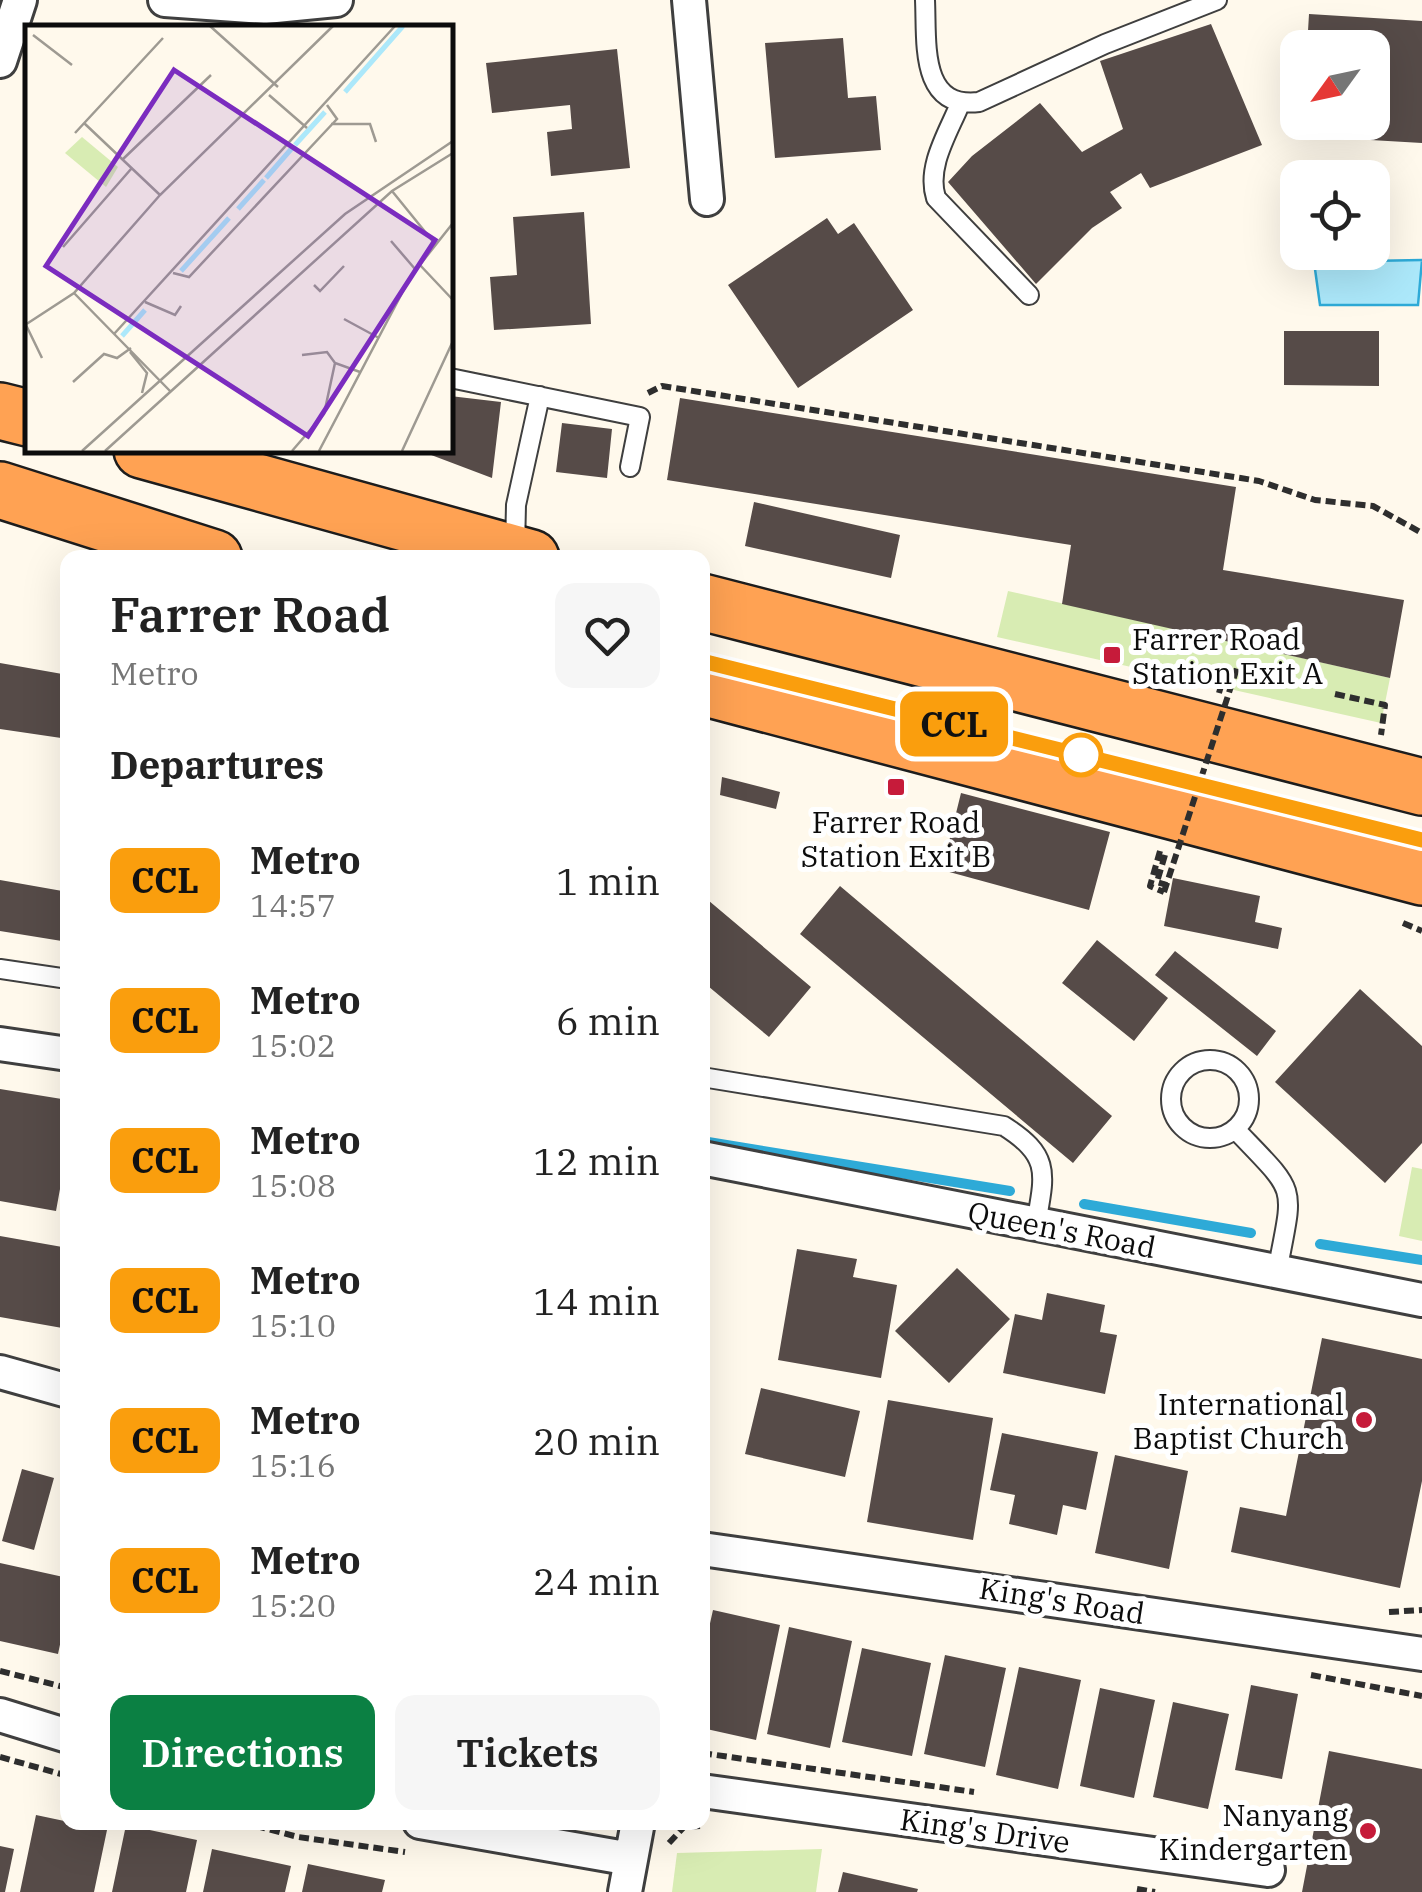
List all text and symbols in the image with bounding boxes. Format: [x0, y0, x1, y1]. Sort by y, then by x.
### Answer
inset map [25, 25, 452, 452]
north arrow [1280, 30, 1390, 140]
map controls [1280, 30, 1390, 270]
button: locate [1280, 160, 1390, 270]
text: Farrer Road [110, 583, 390, 645]
button: heart [555, 583, 660, 688]
place label: Farrer Road Station Exit A [1132, 619, 1323, 692]
marker: Farrer Road Station Exit A [1101, 644, 1123, 666]
text: Metro [110, 652, 199, 694]
line badge: CCL [896, 692, 1012, 756]
text: CCL [920, 701, 988, 747]
unlabelled marker [1060, 734, 1102, 776]
text: Departures [110, 740, 324, 789]
marker: Farrer Road Station Exit B [885, 776, 907, 798]
place label: Farrer Road Station Exit B [801, 802, 991, 875]
text: Metro [250, 835, 361, 884]
text: 1 min [556, 856, 660, 905]
text: CCL [131, 857, 199, 903]
text: 14:57 [250, 884, 336, 926]
text: Metro [250, 975, 361, 1024]
text: 6 min [556, 996, 660, 1045]
text: CCL [131, 997, 199, 1043]
text: 15:02 [250, 1024, 336, 1066]
text: Metro [250, 1115, 361, 1164]
text: 12 min [533, 1136, 660, 1185]
text: CCL [131, 1137, 199, 1183]
text: 15:08 [250, 1164, 336, 1206]
street label: Queen's Road [965, 1192, 1159, 1266]
text: Metro [250, 1255, 361, 1304]
text: 14 min [533, 1276, 660, 1325]
text: CCL [131, 1277, 199, 1323]
text: 15:10 [250, 1304, 336, 1346]
place label: International Baptist Church [1133, 1384, 1344, 1457]
text: Metro [250, 1395, 361, 1444]
marker: International Baptist Church [1353, 1409, 1375, 1431]
text: 20 min [533, 1416, 660, 1465]
text: CCL [131, 1417, 199, 1463]
text: 15:16 [250, 1444, 336, 1486]
text: Metro [250, 1535, 361, 1584]
text: 24 min [533, 1556, 660, 1605]
text: CCL [131, 1557, 199, 1603]
street label: King's Road [976, 1568, 1148, 1632]
text: 15:20 [250, 1584, 336, 1626]
button: Directions [110, 1695, 375, 1810]
button: Tickets [395, 1695, 660, 1810]
place label: Nanyang Kindergarten [1159, 1795, 1348, 1868]
street label: King's Drive [898, 1799, 1072, 1861]
marker: Nanyang Kindergarten [1357, 1820, 1379, 1842]

